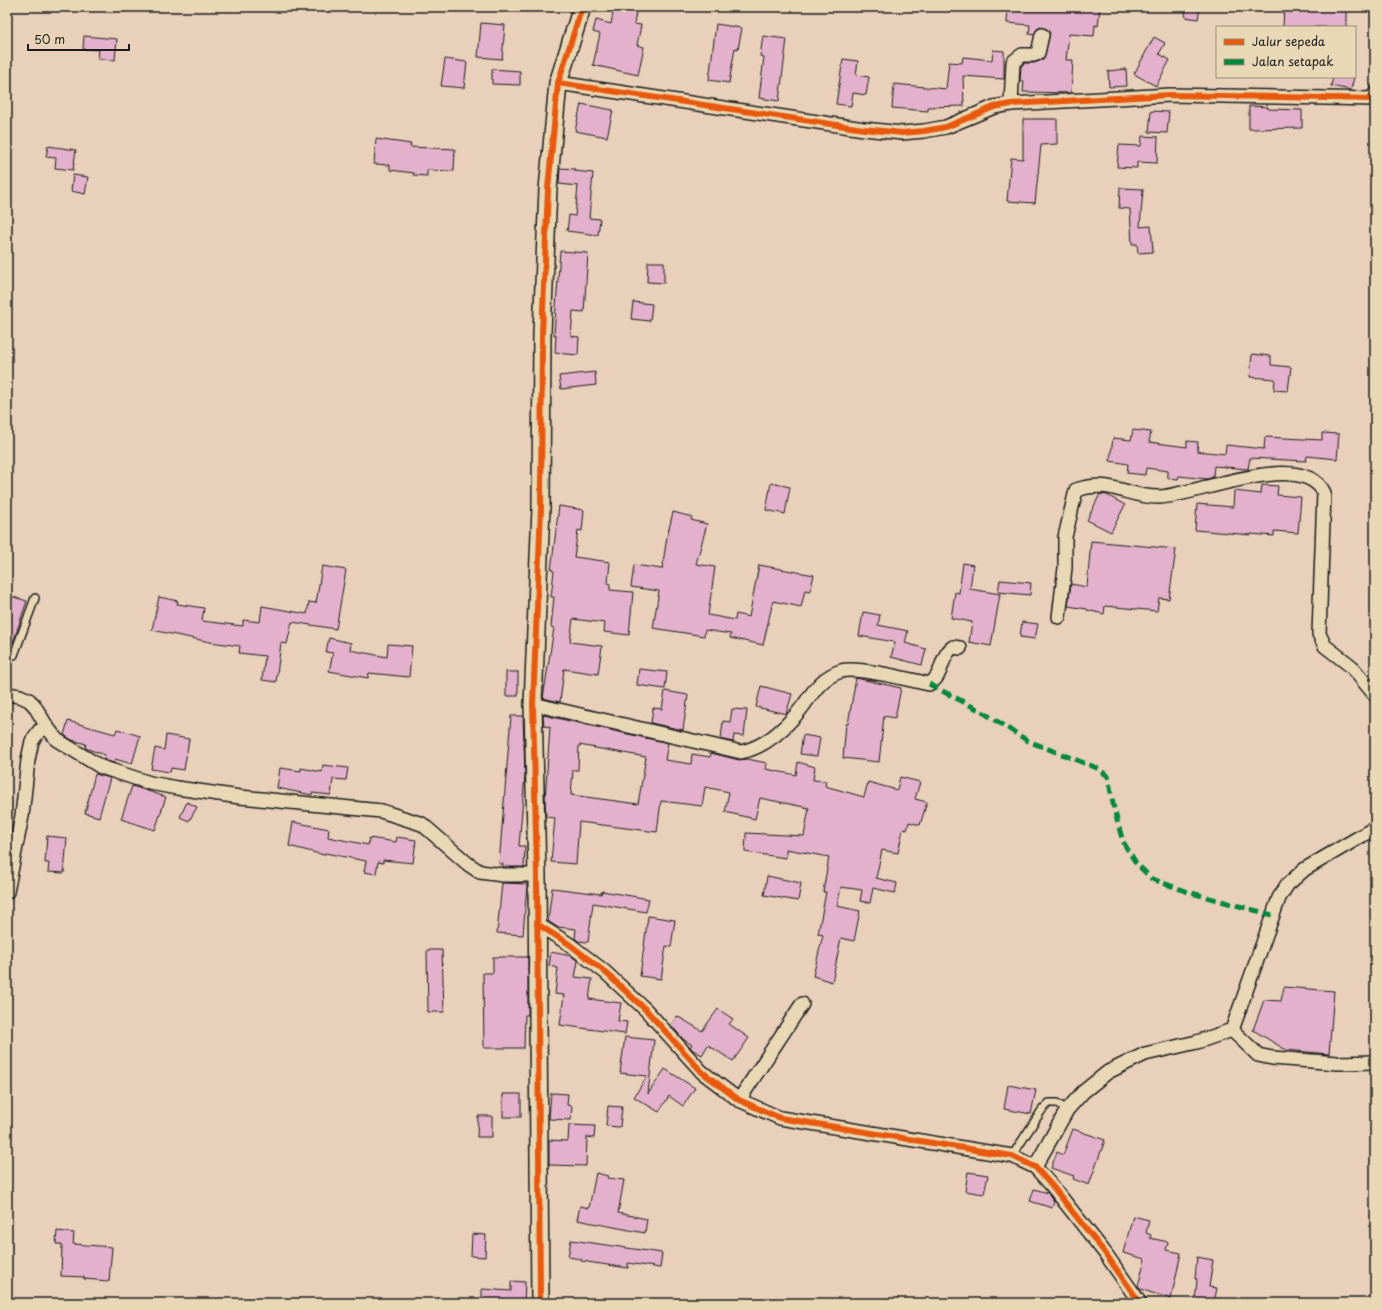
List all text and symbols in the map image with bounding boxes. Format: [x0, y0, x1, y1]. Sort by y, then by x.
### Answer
scale bar [28, 26, 129, 52]
legend [1216, 26, 1356, 78]
text: 50 m [34, 30, 65, 48]
text: Jalur sepeda [1252, 32, 1326, 50]
text: Jalan setapak [1252, 52, 1334, 70]

